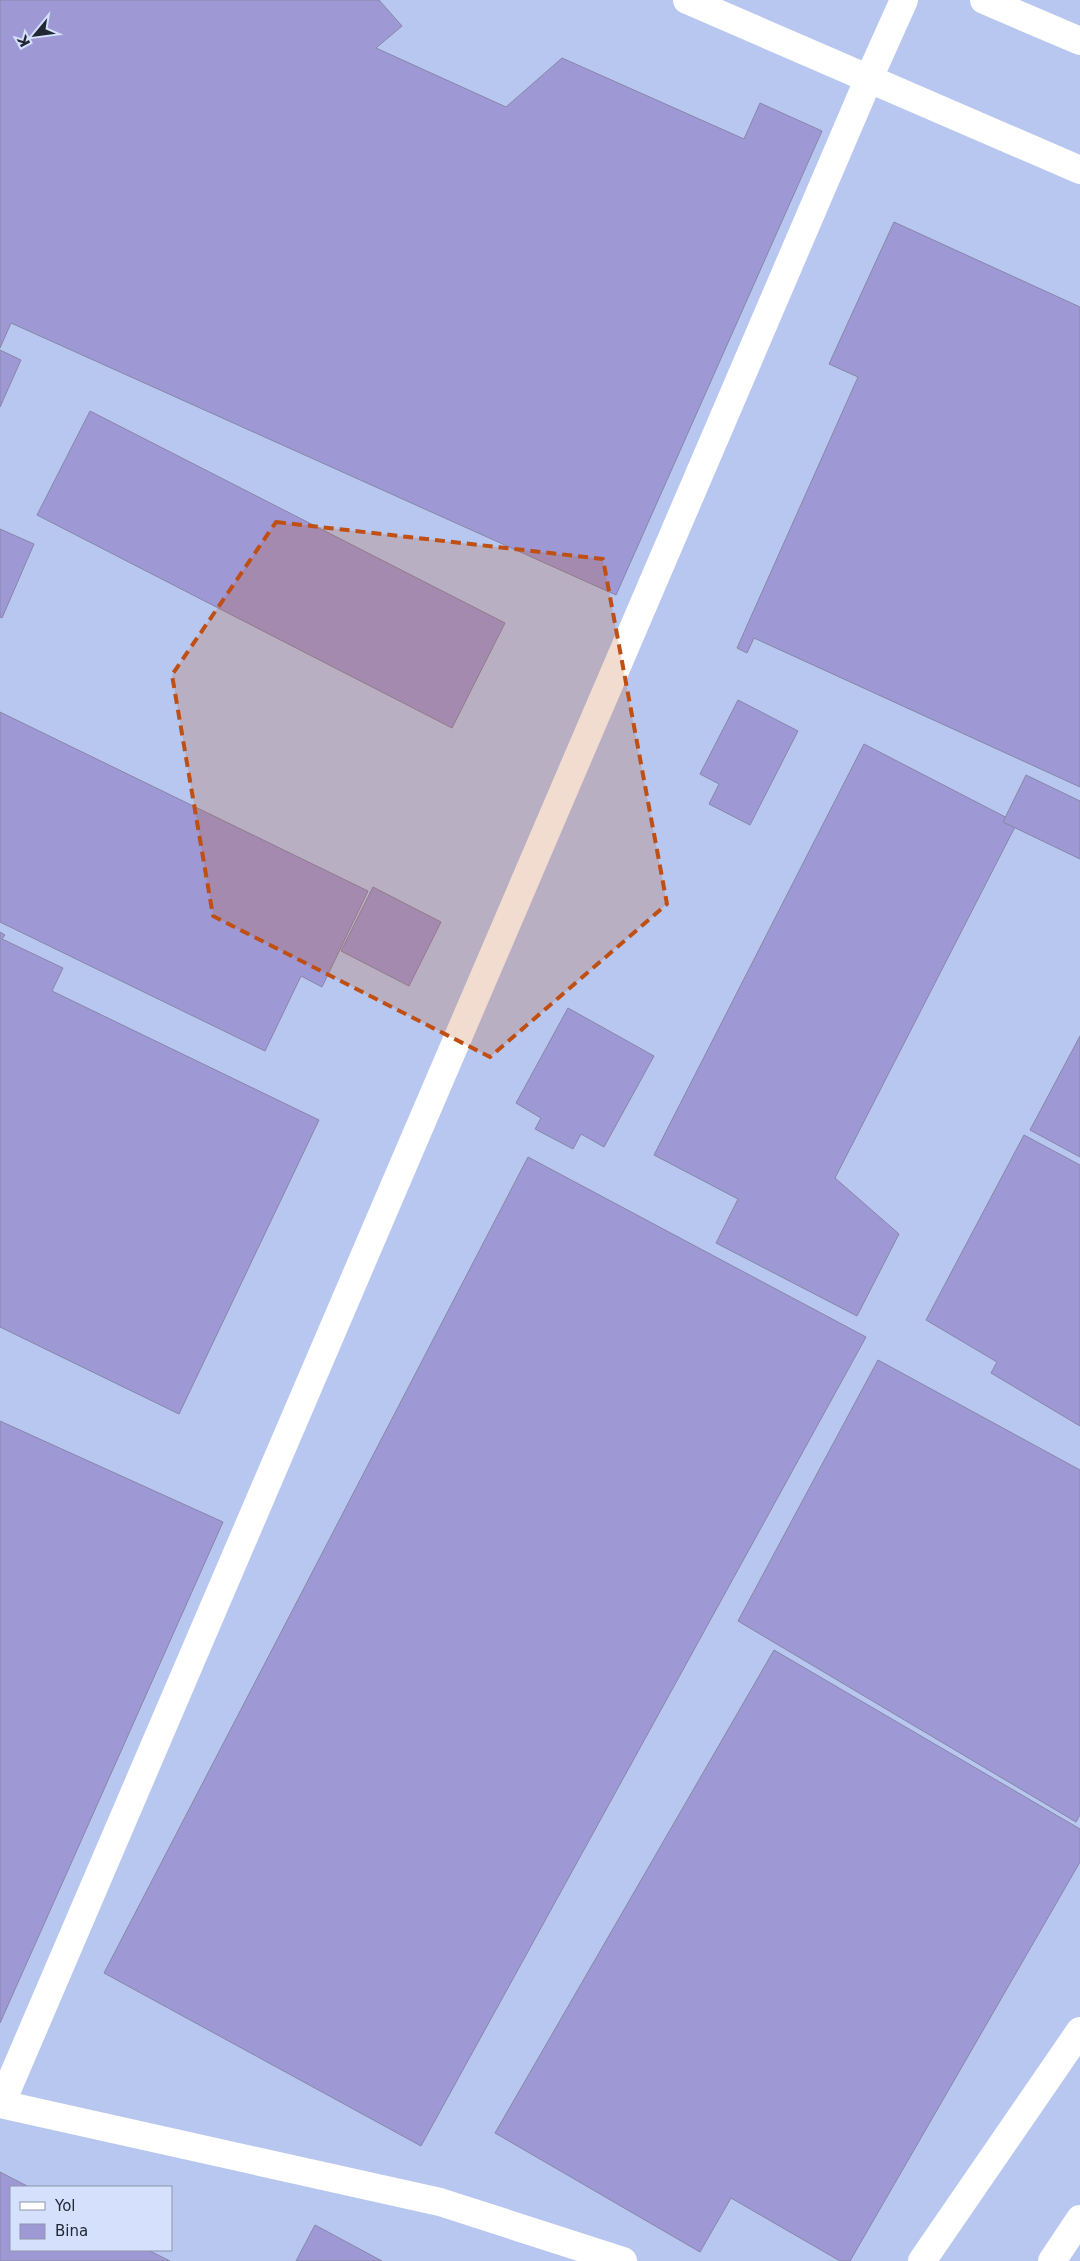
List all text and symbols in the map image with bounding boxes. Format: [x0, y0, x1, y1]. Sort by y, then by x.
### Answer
north arrow [10, 10, 60, 60]
text: K [13, 32, 33, 50]
legend [10, 2186, 172, 2251]
text: Yol [54, 2197, 76, 2215]
text: Bina [55, 2222, 88, 2240]

